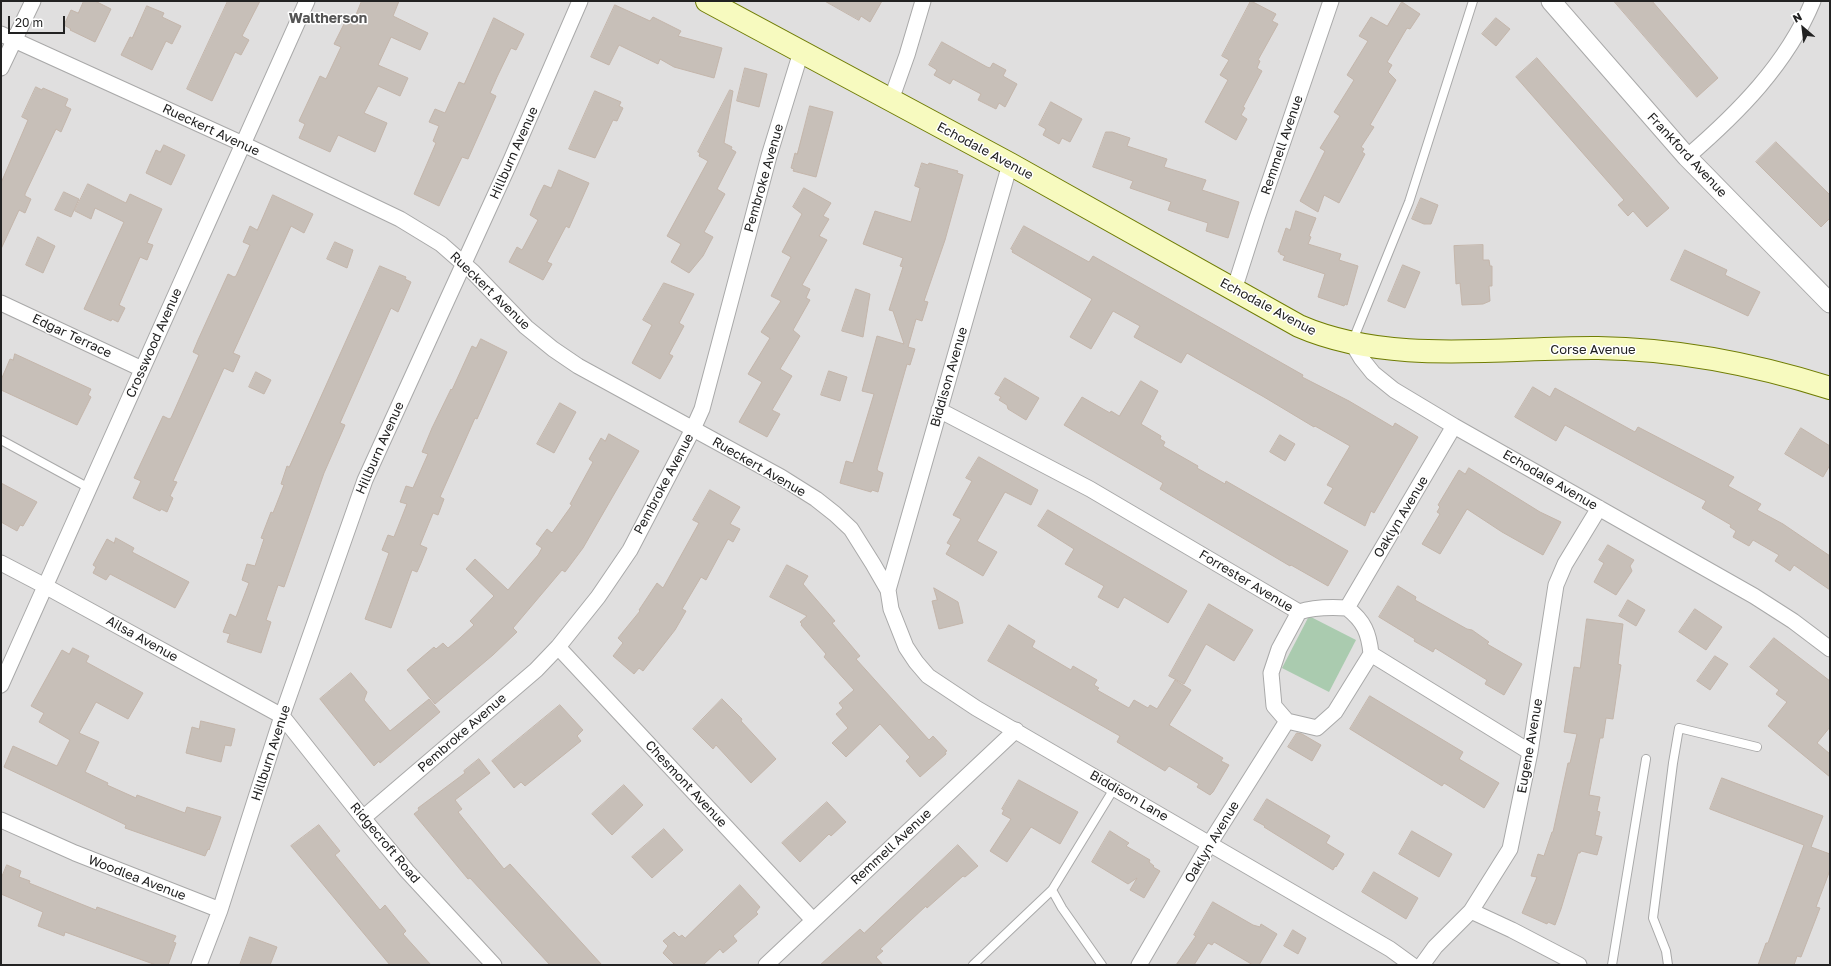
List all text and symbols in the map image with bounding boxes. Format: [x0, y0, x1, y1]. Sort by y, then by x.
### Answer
scale bar [10, 8, 67, 34]
north arrow [1783, 8, 1823, 48]
text: N [1790, 9, 1804, 25]
district label: Waltherson [289, 11, 367, 27]
text: 20 m [15, 15, 43, 30]
street label: Remmell Avenue [1258, 93, 1306, 197]
street label: Rueckert Avenue [160, 101, 262, 159]
street label: Hillburn Avenue [487, 104, 541, 202]
street label: Frankford Avenue [1644, 110, 1730, 200]
street label: Echodale Avenue [934, 119, 1036, 183]
street label: Pembroke Avenue [741, 122, 787, 234]
street label: Rueckert Avenue [447, 249, 533, 333]
street label: Echodale Avenue [1217, 275, 1319, 339]
street label: Crosswood Avenue [123, 286, 185, 400]
street label: Edgar Terrace [30, 311, 114, 361]
street label: Biddison Avenue [927, 325, 971, 429]
street label: Corse Avenue [1550, 342, 1636, 358]
street label: Hillburn Avenue [353, 399, 407, 497]
street label: Pembroke Avenue [631, 431, 697, 537]
street label: Rueckert Avenue [709, 434, 809, 500]
street label: Echodale Avenue [1500, 447, 1600, 513]
street label: Oaklyn Avenue [1370, 473, 1432, 561]
street label: Forrester Avenue [1196, 547, 1296, 615]
street label: Ailsa Avenue [103, 613, 181, 665]
street label: Pembroke Avenue [415, 690, 509, 776]
street label: Eugene Avenue [1514, 697, 1546, 795]
street label: Hillburn Avenue [248, 703, 294, 803]
street label: Chesmont Avenue [642, 737, 730, 831]
street label: Biddison Lane [1087, 767, 1171, 825]
street label: Oaklyn Avenue [1181, 798, 1243, 886]
street label: Ridgecroft Road [347, 799, 423, 887]
street label: Remmell Avenue [848, 806, 934, 888]
street label: Woodlea Avenue [86, 852, 188, 904]

